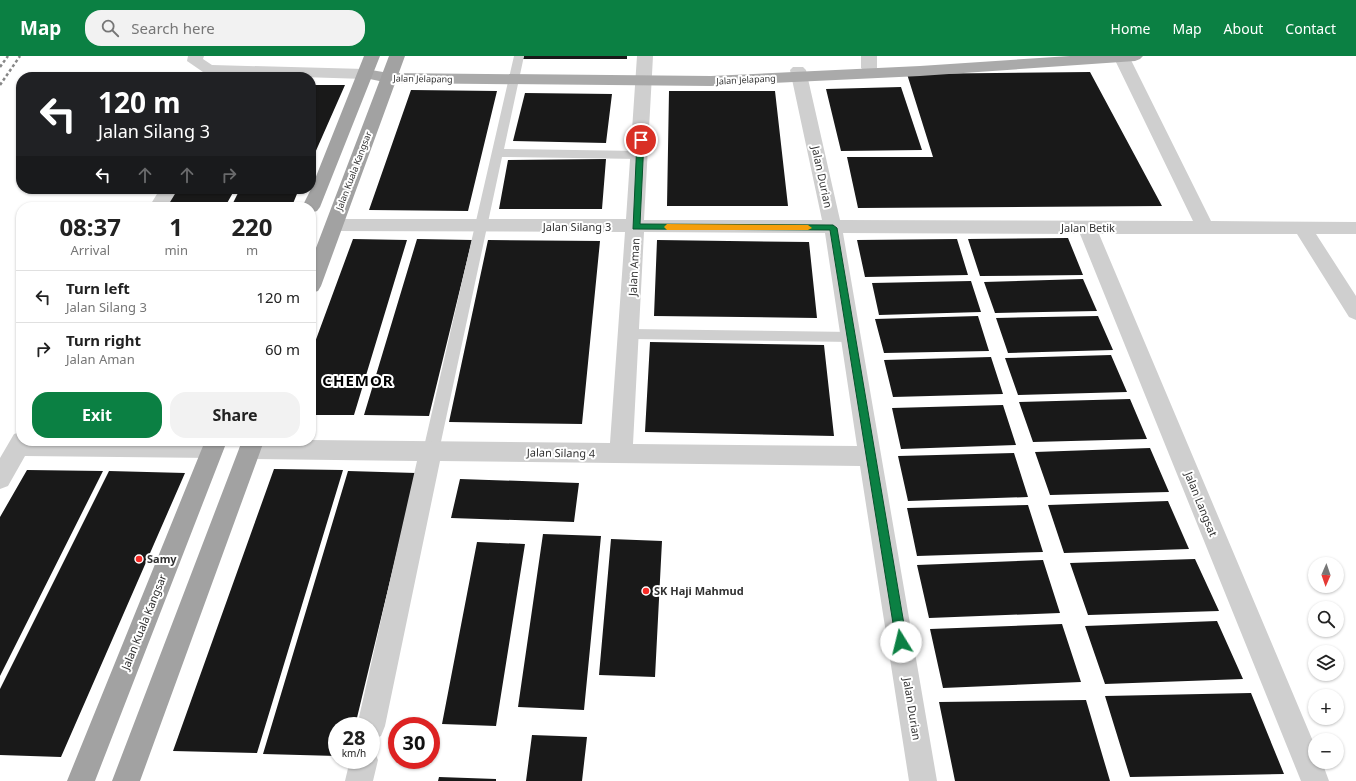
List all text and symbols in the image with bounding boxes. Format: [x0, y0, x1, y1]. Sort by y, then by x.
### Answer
search box [85, 10, 365, 46]
text: Map [20, 15, 61, 41]
icon: search [99, 17, 121, 39]
text: Search here [131, 18, 215, 38]
text: Home [1111, 19, 1150, 38]
text: Map [1172, 19, 1202, 38]
text: About [1224, 19, 1263, 38]
text: Contact [1285, 19, 1336, 38]
street label: Jalan Jelapang [392, 71, 453, 86]
street label: Jalan Jelapang [715, 71, 776, 88]
text: 120 m [98, 83, 181, 121]
icon: left [32, 88, 84, 140]
text: Jalan Silang 3 [98, 119, 210, 143]
pin [624, 123, 658, 157]
street label: Jalan Kuala Kangsar [332, 129, 375, 213]
icon: arrive [630, 129, 652, 151]
street label: Jalan Durian [808, 144, 836, 209]
icon: left [92, 164, 114, 186]
icon: ahead [134, 164, 156, 186]
icon: ahead [176, 164, 198, 186]
icon: right [218, 164, 240, 186]
text: 08:37 [59, 210, 121, 243]
text: 1 [169, 210, 183, 243]
text: 220 [231, 210, 273, 243]
street label: Jalan Silang 3 [542, 219, 611, 234]
street label: Jalan Betik [1060, 220, 1115, 235]
street label: Jalan Aman [624, 238, 643, 297]
text: Arrival [70, 241, 110, 259]
text: min [164, 241, 188, 259]
text: m [246, 241, 258, 259]
text: Turn left [66, 278, 130, 298]
icon: left [32, 286, 54, 308]
text: 120 m [256, 287, 300, 307]
text: Jalan Silang 3 [66, 298, 147, 316]
text: Turn right [66, 330, 141, 350]
icon: right [32, 338, 54, 360]
text: 60 m [265, 339, 300, 359]
text: Jalan Aman [66, 350, 135, 368]
district label: CHEMOR [322, 370, 394, 390]
button: Exit [32, 392, 162, 438]
button: Share [170, 392, 300, 438]
street label: Jalan Silang 4 [526, 444, 596, 461]
street label: Jalan Langsat [1181, 468, 1221, 539]
place label: Samy [147, 551, 177, 566]
marker: Samy [134, 554, 144, 564]
north arrow [1308, 557, 1344, 593]
map controls [1308, 557, 1344, 769]
street label: Jalan Kuala Kangsar [117, 571, 170, 673]
place label: SK Haji Mahmud [654, 583, 744, 598]
marker: SK Haji Mahmud [641, 586, 651, 596]
button: search [1308, 601, 1344, 637]
position arrow [880, 621, 922, 663]
button: layers [1308, 645, 1344, 681]
street label: Jalan Durian [900, 676, 925, 741]
button: + [1308, 689, 1344, 725]
speed limit sign: 30 [388, 717, 440, 769]
text: 28 [343, 724, 365, 751]
button: − [1308, 733, 1344, 769]
text: km/h [342, 746, 366, 760]

